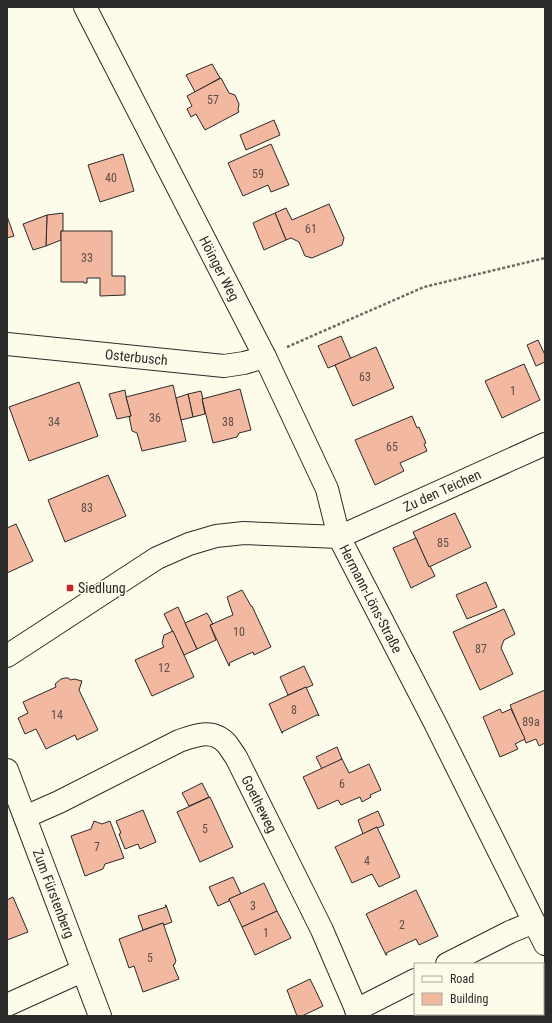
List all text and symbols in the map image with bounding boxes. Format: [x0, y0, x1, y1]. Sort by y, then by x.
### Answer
house number: 57 [207, 93, 219, 107]
house number: 59 [252, 167, 264, 181]
house number: 40 [105, 171, 117, 185]
house number: 61 [305, 222, 317, 236]
street label: Höinger Weg [196, 233, 243, 303]
house number: 33 [81, 251, 93, 265]
street label: Osterbusch [104, 346, 169, 368]
house number: 63 [359, 370, 371, 384]
house number: 1 [510, 384, 516, 398]
house number: 36 [149, 411, 161, 425]
house number: 34 [48, 415, 60, 429]
house number: 38 [222, 415, 234, 429]
house number: 65 [386, 440, 398, 454]
street label: Zu den Teichen [401, 466, 483, 515]
house number: 83 [81, 501, 93, 515]
house number: 85 [437, 536, 449, 550]
street label: Hermann-Löns-Straße [336, 542, 406, 656]
place label: Siedlung [78, 580, 126, 596]
marker: Siedlung [65, 583, 75, 593]
house number: 10 [233, 625, 245, 639]
house number: 87 [475, 642, 487, 656]
house number: 12 [158, 661, 170, 675]
house number: 8 [291, 703, 297, 717]
house number: 14 [51, 708, 63, 722]
house number: 89a [522, 715, 540, 729]
street label: Goetheweg [238, 773, 280, 835]
house number: 6 [339, 777, 345, 791]
house number: 5 [202, 822, 208, 836]
house number: 7 [94, 840, 100, 854]
street label: Zum Fürstenberg [30, 847, 78, 940]
house number: 4 [364, 854, 370, 868]
house number: 3 [250, 899, 256, 913]
house number: 2 [399, 918, 405, 932]
house number: 1 [263, 926, 269, 940]
house number: 5 [147, 951, 153, 965]
legend [414, 963, 544, 1015]
text: Road [450, 972, 474, 986]
text: Building [450, 992, 488, 1006]

